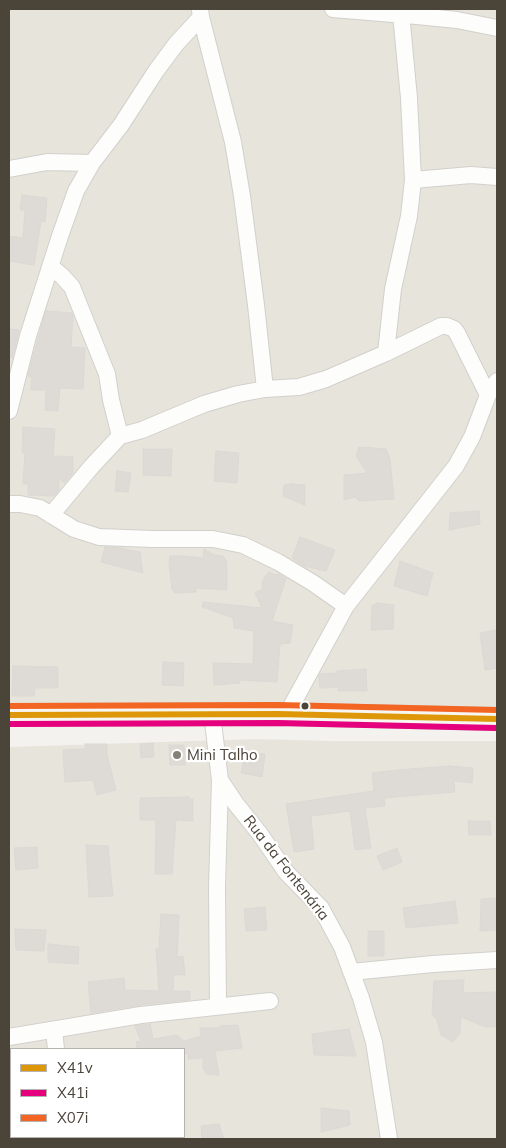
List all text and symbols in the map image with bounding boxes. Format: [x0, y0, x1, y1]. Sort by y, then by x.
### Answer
unlabelled marker [300, 701, 310, 711]
place label: Mini Talho [187, 746, 258, 764]
marker: Mini Talho [171, 749, 183, 761]
street label: Rua da Fontenária [239, 812, 333, 924]
legend [10, 1048, 185, 1138]
text: X41v [57, 1058, 93, 1077]
text: X41i [57, 1083, 88, 1102]
text: X07i [57, 1108, 88, 1127]

